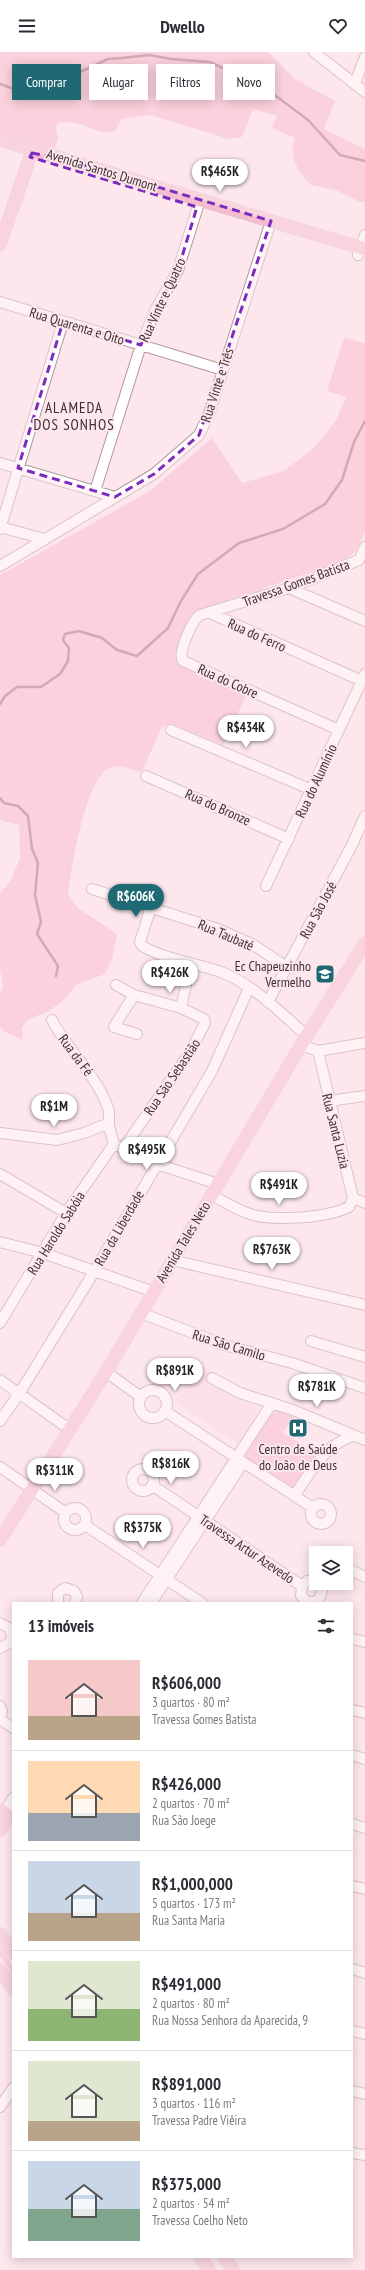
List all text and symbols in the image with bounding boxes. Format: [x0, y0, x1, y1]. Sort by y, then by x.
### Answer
icon: menu [16, 15, 38, 37]
text: Dwello [160, 15, 205, 38]
icon: heart [327, 15, 349, 37]
chip: Comprar [12, 64, 81, 100]
chip: Alugar [89, 64, 148, 100]
chip: Filtros [156, 64, 215, 100]
chip: Novo [223, 64, 275, 100]
street label: Avenida Santos Dumont [44, 145, 160, 195]
pin: R$465K [187, 159, 253, 193]
text: R$465K [201, 163, 239, 180]
street label: Rua Vinte e Quatro [135, 255, 189, 345]
street label: Rua Quarenta e Oito [27, 303, 127, 349]
street label: Rua Vinte e Três [197, 345, 238, 424]
district label: ALAMEDA DOS SONHOS [33, 398, 115, 434]
street label: Travessa Gomes Batista [240, 555, 352, 611]
street label: Rua do Ferro [225, 614, 289, 656]
street label: Rua do Cobre [195, 660, 261, 702]
pin: R$434K [213, 715, 279, 749]
text: R$434K [227, 719, 265, 736]
street label: Rua do Alumínio [291, 741, 341, 821]
street label: Rua do Bronze [182, 785, 254, 829]
street label: Rua São José [296, 878, 341, 942]
pin: R$606K [103, 884, 169, 918]
text: R$606K [117, 888, 155, 905]
street label: Rua Taubaté [195, 915, 257, 955]
place label: Ec Chapeuzinho Vermelho [235, 957, 311, 991]
pin: R$426K [137, 960, 203, 994]
school or university icon: Ec Chapeuzinho Vermelho [314, 963, 336, 985]
text: R$426K [151, 964, 189, 981]
street label: Rua da Fé [55, 1031, 98, 1080]
street label: Rua São Sebastião [140, 1035, 204, 1119]
street label: Rua Santa Luzia [318, 1092, 354, 1170]
pin: R$1M [30, 1094, 78, 1128]
text: R$1M [40, 1098, 68, 1115]
pin: R$495K [114, 1137, 180, 1171]
text: R$495K [128, 1141, 166, 1158]
pin: R$491K [246, 1172, 312, 1206]
text: R$491K [260, 1176, 298, 1193]
street label: Rua da Liberdade [90, 1187, 148, 1269]
street label: Rua Haroldo Sabóia [23, 1188, 89, 1278]
street label: Avenida Tales Neto [152, 1198, 214, 1286]
pin: R$763K [239, 1237, 305, 1271]
text: R$763K [253, 1241, 291, 1258]
street label: Rua São Camilo [190, 1325, 268, 1365]
pin: R$891K [142, 1358, 208, 1392]
text: R$891K [156, 1362, 194, 1379]
pin: R$781K [284, 1374, 350, 1408]
text: R$781K [298, 1378, 336, 1395]
hospital icon: Centro de Saúde do João de Deus [287, 1417, 309, 1439]
place label: Centro de Saúde do João de Deus [259, 1440, 338, 1474]
pin: R$816K [138, 1451, 204, 1485]
text: R$816K [152, 1455, 190, 1472]
pin: R$311K [22, 1458, 88, 1492]
text: R$311K [36, 1462, 74, 1479]
street label: Travessa Artur Azevedo [196, 1511, 298, 1587]
pin: R$375K [110, 1515, 176, 1549]
text: R$375K [124, 1519, 162, 1536]
map controls [309, 1546, 353, 1590]
button: layers [309, 1546, 353, 1590]
text: 13 imóveis [28, 1615, 94, 1637]
icon: filters [315, 1615, 337, 1637]
text: R$606,000 [152, 1672, 221, 1694]
icon: home [60, 1676, 108, 1724]
text: 3 quartos · 80 m² [152, 1694, 230, 1711]
text: Travessa Gomes Batista [152, 1711, 257, 1728]
text: R$426,000 [152, 1773, 221, 1795]
icon: home [60, 1777, 108, 1825]
text: 2 quartos · 70 m² [152, 1795, 230, 1812]
text: Rua São Joege [152, 1812, 216, 1829]
text: R$1,000,000 [152, 1873, 233, 1895]
icon: home [60, 1877, 108, 1925]
text: 5 quartos · 173 m² [152, 1895, 236, 1912]
text: Rua Santa Maria [152, 1912, 225, 1929]
text: R$491,000 [152, 1973, 221, 1995]
icon: home [60, 1977, 108, 2025]
text: 2 quartos · 80 m² [152, 1995, 230, 2012]
text: Rua Nossa Senhora da Aparecida, 9 [152, 2012, 308, 2029]
text: R$891,000 [152, 2073, 221, 2095]
icon: home [60, 2077, 108, 2125]
text: 3 quartos · 116 m² [152, 2095, 236, 2112]
text: Travessa Padre Viêira [152, 2112, 246, 2129]
text: R$375,000 [152, 2173, 221, 2195]
icon: home [60, 2177, 108, 2225]
text: 2 quartos · 54 m² [152, 2195, 230, 2212]
text: Travessa Coelho Neto [152, 2212, 248, 2229]

